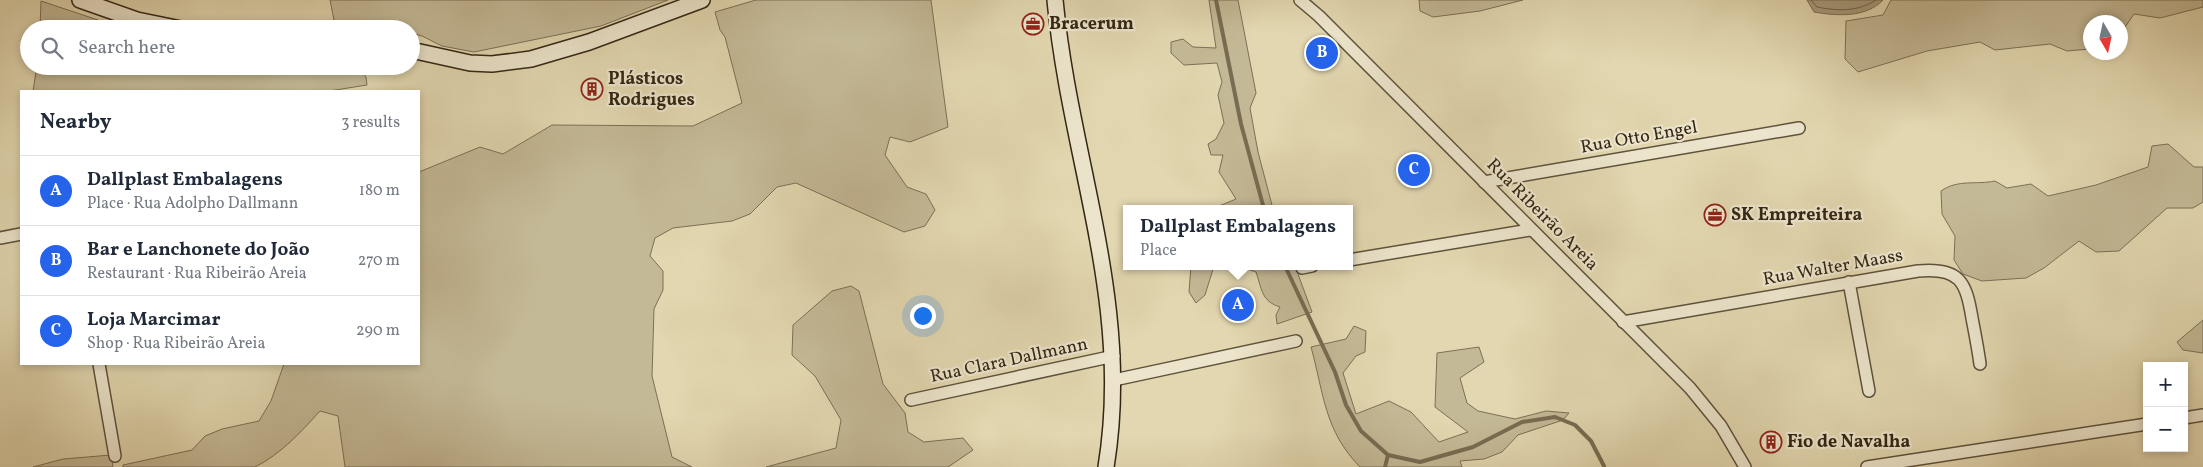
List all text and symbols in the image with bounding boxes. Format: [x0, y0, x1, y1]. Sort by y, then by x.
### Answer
office icon: Bracerum [1021, 12, 1045, 36]
place label: Bracerum [1049, 12, 1134, 37]
north arrow [2083, 15, 2128, 60]
search box [20, 20, 420, 75]
icon: search [38, 34, 66, 62]
pin: B [1306, 34, 1338, 72]
text: Search here [78, 35, 175, 61]
place label: Plásticos Rodrigues [608, 67, 695, 113]
building icon: Plásticos Rodrigues [580, 77, 604, 101]
text: Nearby [40, 108, 111, 137]
text: 3 results [341, 112, 400, 134]
street label: Rua Otto Engel [1579, 115, 1699, 161]
pin: C [1398, 151, 1430, 189]
street label: Rua Ribeirão Areia [1480, 153, 1604, 277]
text: Dallplast Embalagens [87, 167, 283, 193]
text: A [50, 180, 62, 202]
text: 180 m [359, 180, 400, 202]
text: Place · Rua Adolpho Dallmann [87, 193, 298, 215]
office icon: SK Empreiteira [1703, 203, 1727, 227]
place label: SK Empreiteira [1731, 203, 1862, 228]
popup [1123, 205, 1353, 270]
text: Dallplast Embalagens [1140, 214, 1336, 240]
text: Bar e Lanchonete do João [87, 237, 310, 263]
text: Place [1140, 240, 1177, 262]
street label: Rua Walter Maass [1761, 243, 1905, 293]
text: B [51, 250, 61, 272]
text: 270 m [358, 250, 400, 272]
text: Restaurant · Rua Ribeirão Areia [87, 263, 307, 285]
pin: A [1222, 286, 1254, 324]
your location [910, 303, 936, 329]
text: Loja Marcimar [87, 307, 220, 333]
text: C [51, 320, 61, 342]
text: 290 m [356, 320, 400, 342]
street label: Rua Clara Dallmann [928, 332, 1090, 390]
text: Shop · Rua Ribeirão Areia [87, 333, 265, 355]
map controls [2143, 362, 2188, 452]
button: + [2143, 362, 2188, 407]
button: − [2143, 407, 2188, 452]
building icon: Fio de Navalha [1759, 430, 1783, 454]
place label: Fio de Navalha [1787, 430, 1911, 455]

